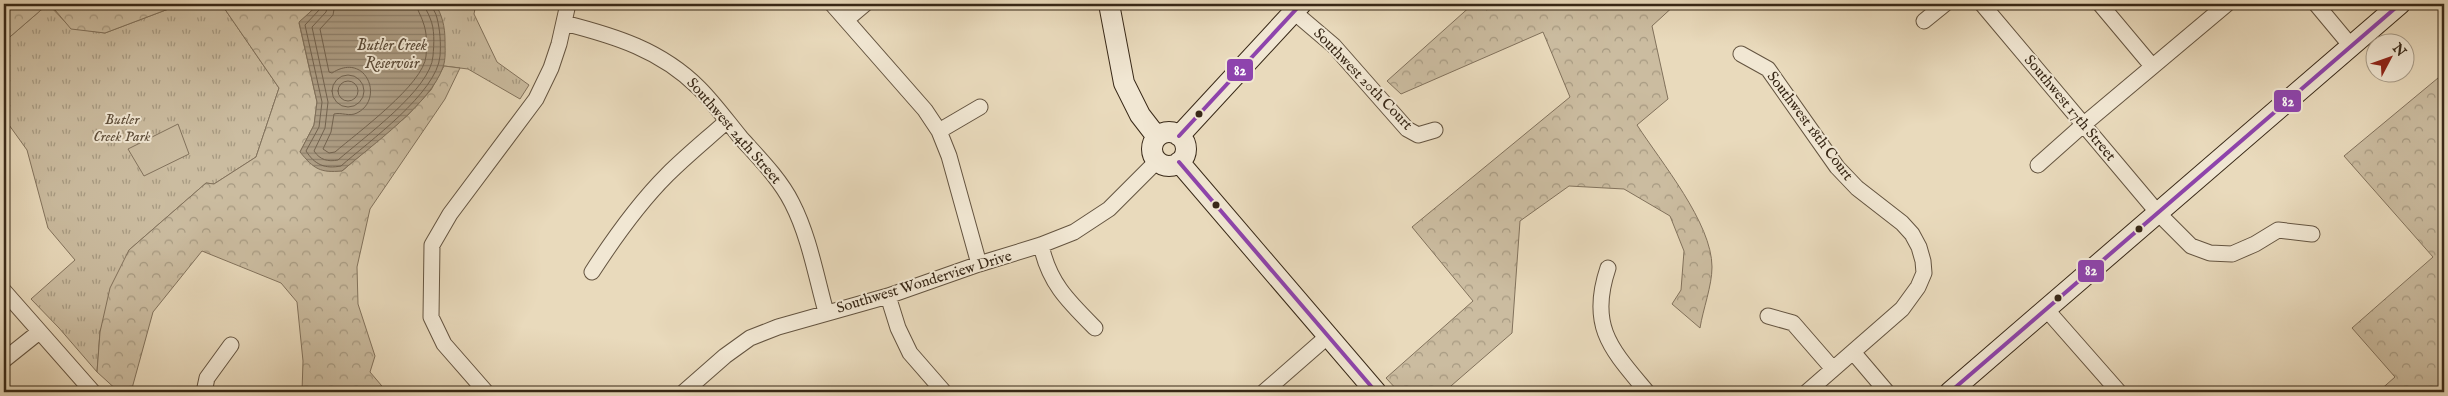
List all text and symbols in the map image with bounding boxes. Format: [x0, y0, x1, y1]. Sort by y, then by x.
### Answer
street label: Southwest 20th Court [1309, 24, 1417, 134]
north arrow [2366, 32, 2416, 82]
water label: Butler Creek Reservoir [357, 36, 428, 74]
text: N [2388, 39, 2410, 61]
street label: Southwest 17th Street [2020, 51, 2120, 165]
line badge: 82 [1226, 58, 1254, 82]
text: 82 [1234, 62, 1246, 80]
street label: Southwest 18th Court [1763, 68, 1857, 184]
street label: Southwest 24th Street [683, 74, 785, 188]
line badge: 82 [2273, 89, 2302, 113]
text: 82 [2282, 93, 2294, 111]
unlabelled marker [1194, 109, 1204, 119]
park label: Butler Creek Park [93, 110, 151, 146]
unlabelled marker [1211, 200, 1221, 210]
unlabelled marker [2134, 224, 2144, 234]
street label: Southwest Wonderview Drive [834, 246, 1014, 318]
line badge: 82 [2077, 259, 2105, 283]
text: 82 [2085, 262, 2097, 280]
unlabelled marker [2053, 293, 2063, 303]

